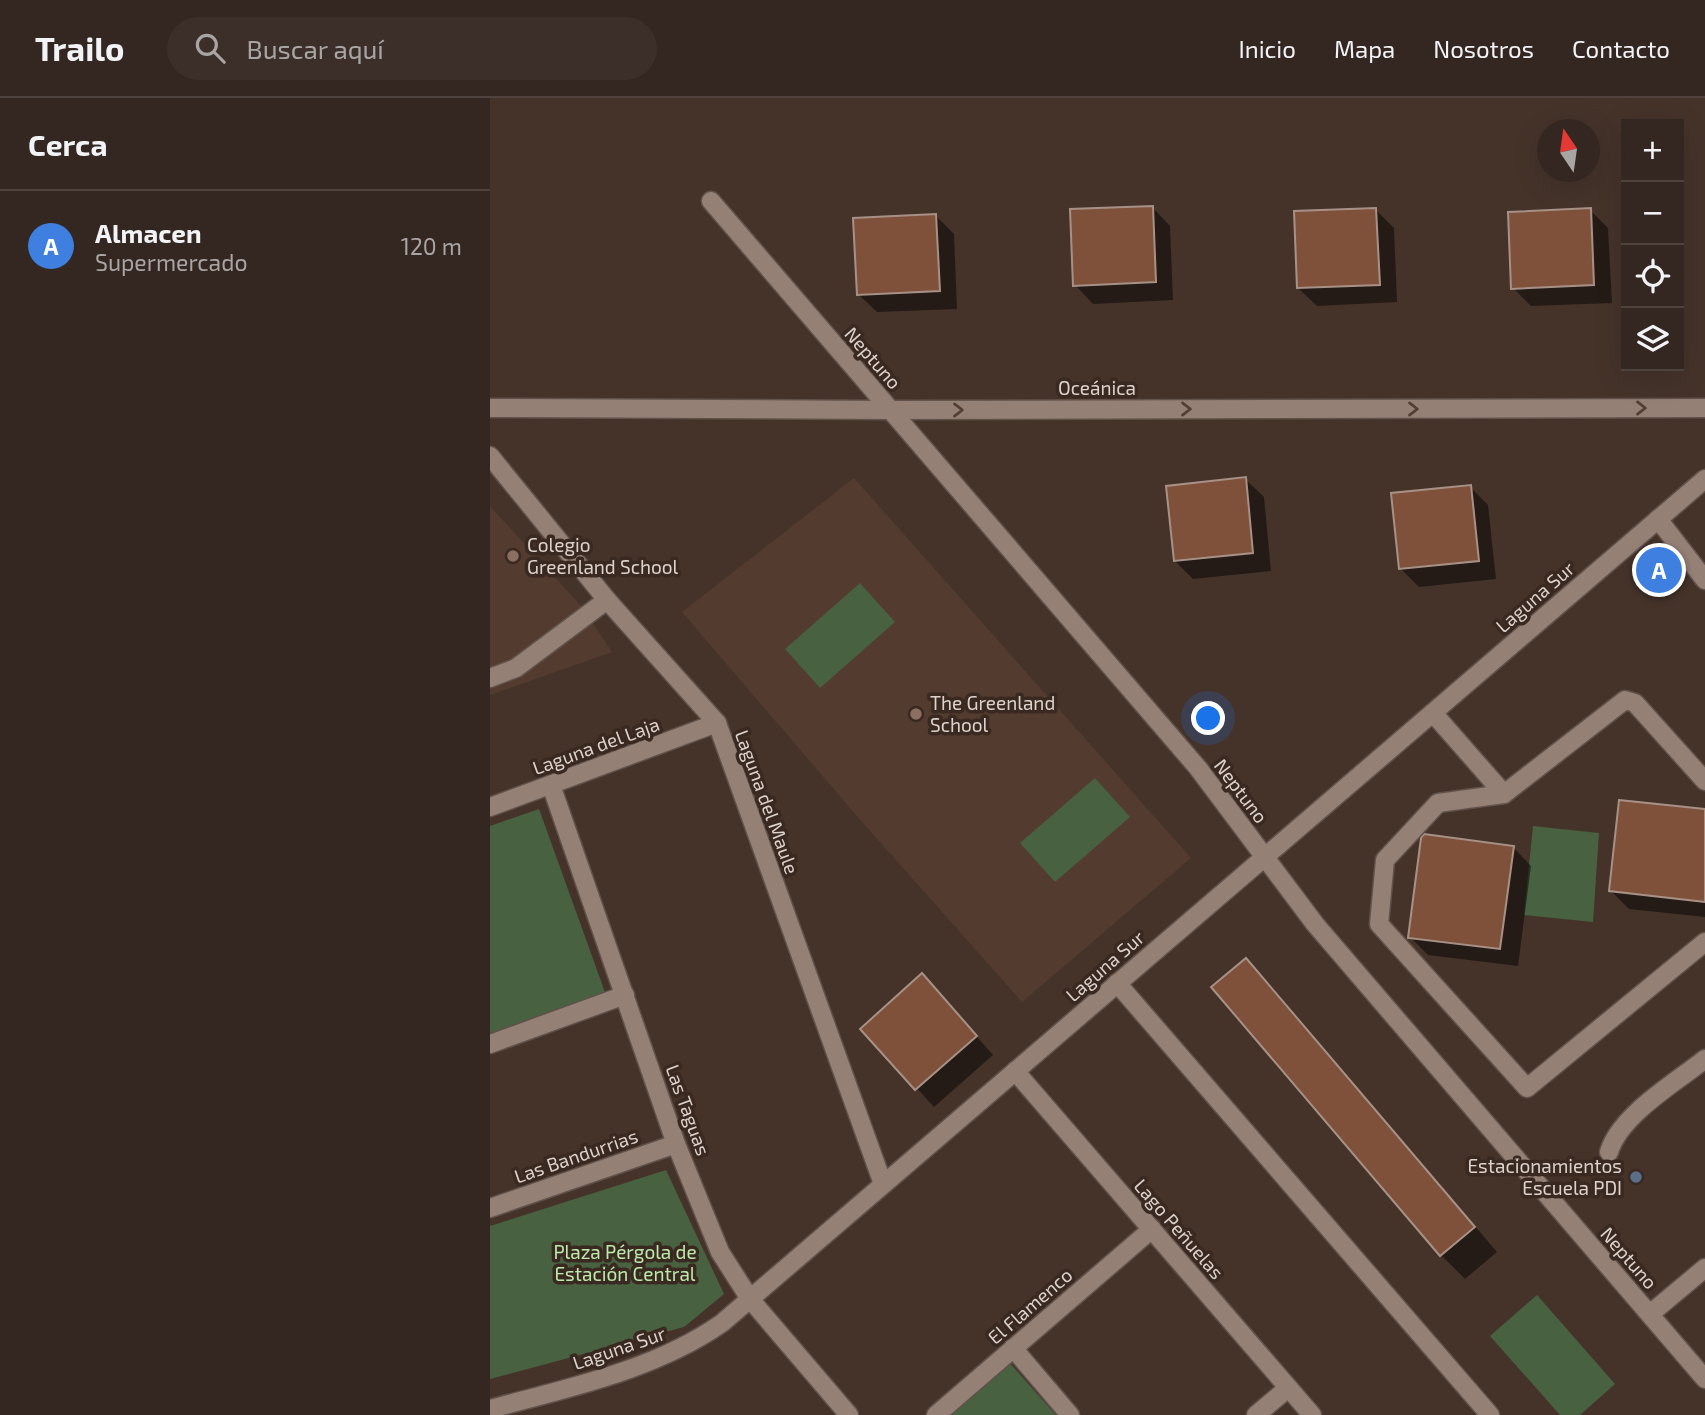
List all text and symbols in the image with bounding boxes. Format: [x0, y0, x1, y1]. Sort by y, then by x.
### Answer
search box [167, 17, 657, 80]
text: Trailo [35, 28, 125, 68]
icon: search [191, 29, 229, 67]
text: Buscar aquí [247, 33, 384, 64]
text: Inicio [1238, 34, 1296, 63]
text: Mapa [1334, 34, 1395, 63]
text: Nosotros [1433, 34, 1534, 63]
text: Contacto [1572, 34, 1670, 63]
north arrow [1537, 119, 1600, 182]
map controls [1621, 119, 1684, 371]
button: + [1621, 119, 1684, 182]
text: Cerca [28, 126, 108, 162]
button: − [1621, 182, 1684, 245]
text: Almacen [95, 217, 202, 248]
text: A [43, 232, 59, 260]
text: 120 m [401, 232, 462, 260]
button: locate [1621, 245, 1684, 308]
text: Supermercado [95, 248, 247, 276]
button: layers [1621, 308, 1684, 371]
street label: Neptuno [840, 322, 906, 393]
street label: Oceánica [1058, 376, 1136, 399]
one-way arrow [1636, 400, 1646, 416]
one-way arrow [1181, 401, 1191, 417]
one-way arrow [1408, 401, 1419, 417]
one-way arrow [953, 402, 964, 418]
place label: Colegio Greenland School [527, 533, 679, 578]
pin: A [1636, 544, 1682, 596]
marker: Colegio Greenland School [505, 548, 521, 564]
street label: Laguna Sur [1491, 556, 1579, 637]
place label: The Greenland School [930, 691, 1055, 736]
your location [1191, 701, 1225, 735]
marker: The Greenland School [908, 706, 924, 722]
street label: Laguna del Laja [529, 712, 662, 779]
street label: Laguna del Maule [731, 727, 804, 877]
street label: Neptuno [1210, 754, 1273, 827]
street label: Laguna Sur [1061, 925, 1149, 1006]
street label: Las Taguas [661, 1061, 715, 1158]
street label: Las Bandurrias [511, 1124, 641, 1187]
place label: Estacionamientos Escuela PDI [1467, 1154, 1622, 1199]
marker: Estacionamientos Escuela PDI [1628, 1169, 1644, 1185]
street label: Lago Peñuelas [1130, 1174, 1229, 1283]
street label: Neptuno [1596, 1222, 1662, 1293]
park label: Plaza Pérgola de Estación Central [553, 1240, 697, 1285]
street label: El Flamenco [983, 1263, 1077, 1348]
street label: Laguna Sur [569, 1321, 669, 1374]

